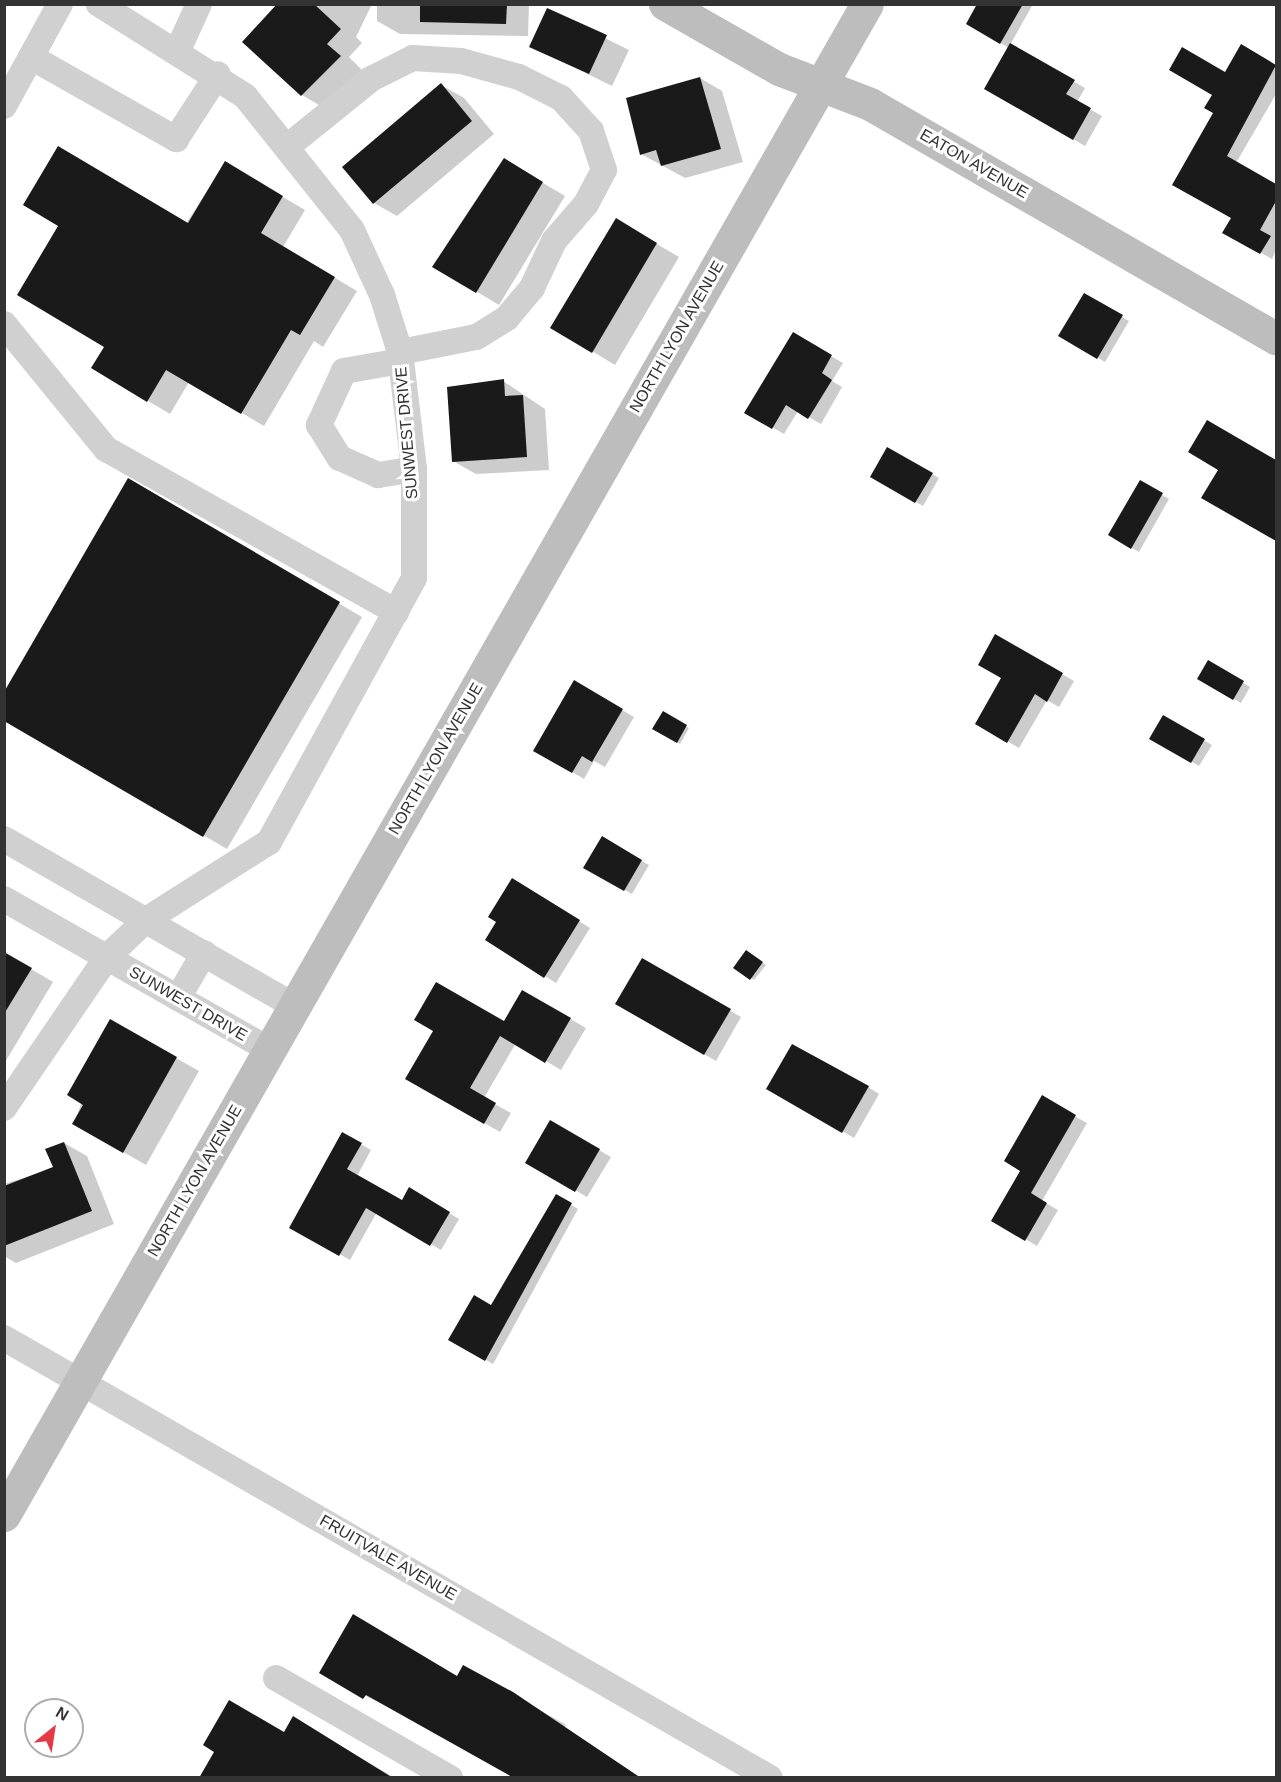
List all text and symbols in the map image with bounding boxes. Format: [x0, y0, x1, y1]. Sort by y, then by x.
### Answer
street label: EATON AVENUE [916, 125, 1032, 203]
street label: NORTH LYON AVENUE [626, 258, 728, 416]
street label: SUNWEST DRIVE [392, 366, 422, 500]
street label: NORTH LYON AVENUE [385, 680, 487, 838]
street label: SUNWEST DRIVE [125, 962, 251, 1046]
street label: NORTH LYON AVENUE [144, 1102, 246, 1260]
street label: FRUITVALE AVENUE [316, 1511, 460, 1605]
north arrow [24, 1698, 84, 1758]
text: N [53, 1703, 72, 1724]

